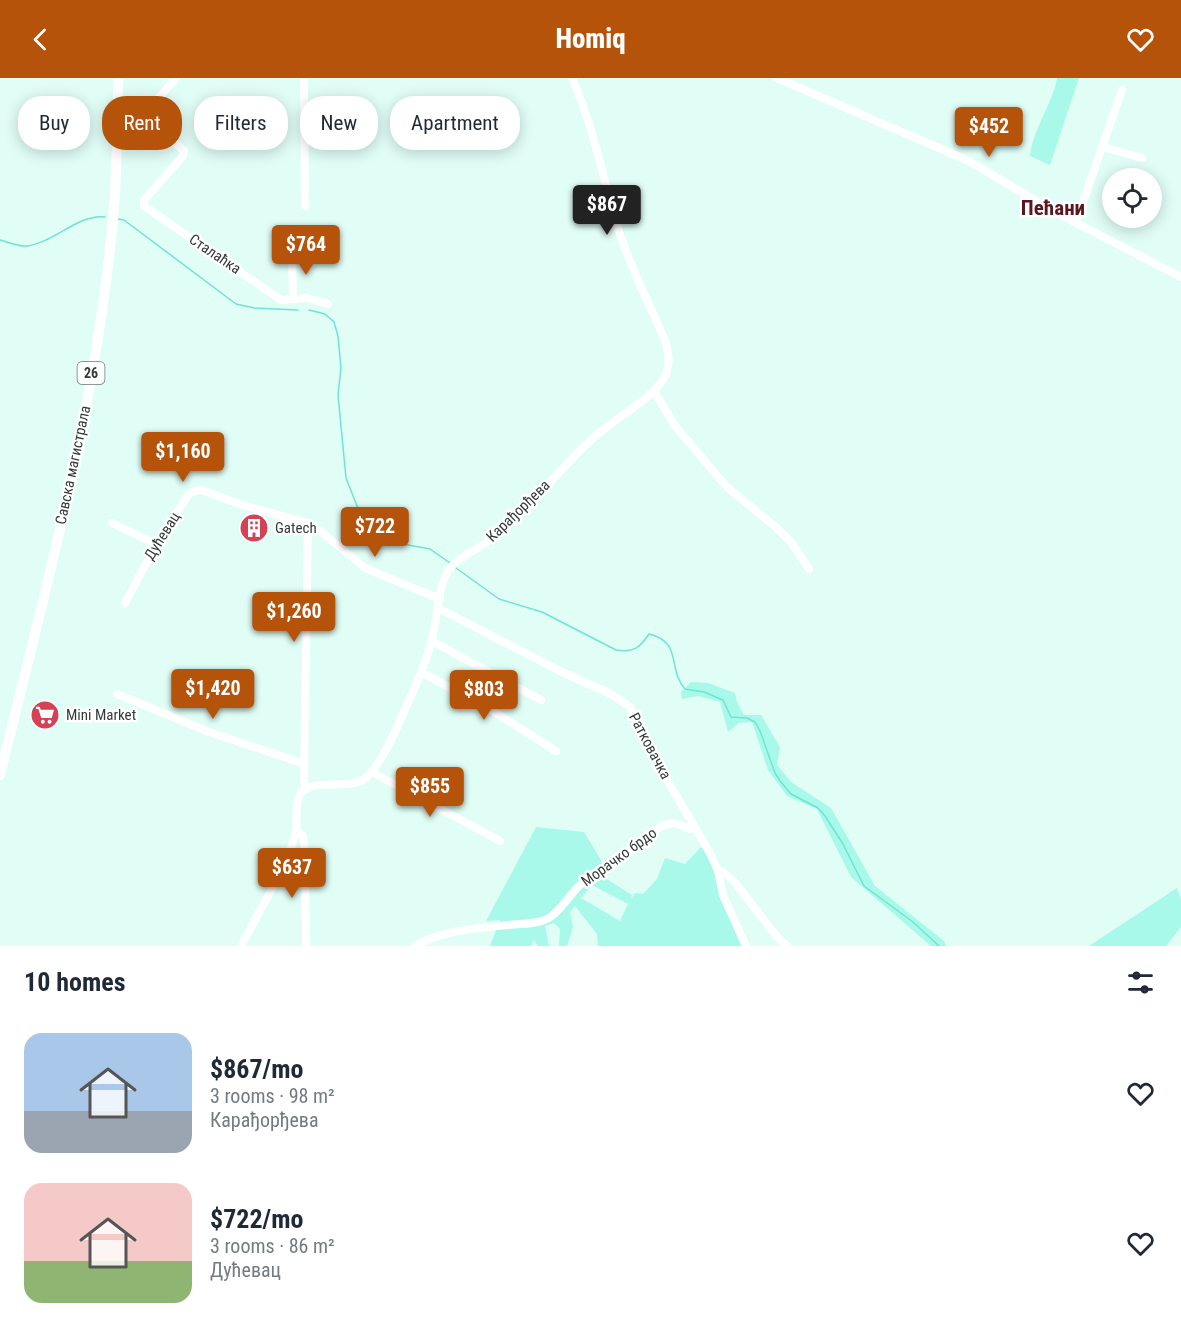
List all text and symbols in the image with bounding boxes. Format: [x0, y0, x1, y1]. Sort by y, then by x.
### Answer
icon: back [24, 23, 57, 56]
text: Homiq [555, 23, 626, 55]
icon: heart [1124, 23, 1157, 56]
chip: Buy [18, 96, 90, 150]
chip: Rent [102, 96, 182, 150]
chip: Filters [194, 96, 288, 150]
chip: New [300, 96, 378, 150]
chip: Apartment [390, 96, 520, 150]
pin: $452 [953, 107, 1025, 158]
text: $452 [969, 114, 1009, 138]
map controls [1102, 168, 1162, 228]
button: locate [1102, 168, 1162, 228]
pin: $867 [571, 185, 643, 236]
text: $867 [587, 192, 627, 216]
district label: Пећани [1021, 196, 1085, 220]
pin: $764 [270, 225, 342, 276]
street label: Сталаћка [186, 230, 244, 278]
text: $764 [286, 232, 326, 256]
road number: 26 [78, 362, 104, 384]
street label: Савска магистрала [52, 404, 94, 526]
pin: $1,160 [134, 432, 232, 483]
text: $1,160 [155, 439, 211, 463]
street label: Карађорђева [482, 476, 554, 546]
pin: $722 [339, 507, 411, 558]
street label: Дућевац [140, 509, 184, 563]
building icon: Gatech [238, 512, 270, 544]
text: $722 [355, 514, 395, 538]
place label: Gatech [275, 519, 317, 537]
pin: $1,260 [245, 592, 343, 643]
text: $1,260 [266, 599, 322, 623]
pin: $1,420 [164, 669, 262, 720]
pin: $803 [448, 670, 520, 721]
text: $1,420 [185, 676, 241, 700]
text: $803 [464, 677, 504, 701]
supermarket icon: Mini Market [29, 699, 61, 731]
place label: Mini Market [66, 706, 136, 724]
street label: Ратковачка [625, 710, 675, 782]
pin: $855 [394, 767, 466, 818]
text: $855 [410, 774, 450, 798]
street label: Морачко брдо [578, 824, 660, 890]
pin: $637 [256, 848, 328, 899]
text: $637 [272, 855, 312, 879]
icon: filters [1124, 966, 1157, 999]
text: 10 homes [24, 967, 126, 997]
text: $867/mo [210, 1054, 303, 1084]
icon: home [72, 1057, 144, 1129]
icon: heart [1124, 1077, 1157, 1110]
text: 3 rooms · 98 m² [210, 1084, 335, 1108]
text: Карађорђева [210, 1108, 318, 1132]
text: $722/mo [210, 1204, 303, 1234]
icon: home [72, 1207, 144, 1279]
icon: heart [1124, 1227, 1157, 1260]
text: 3 rooms · 86 m² [210, 1234, 335, 1258]
text: Дућевац [210, 1258, 281, 1282]

